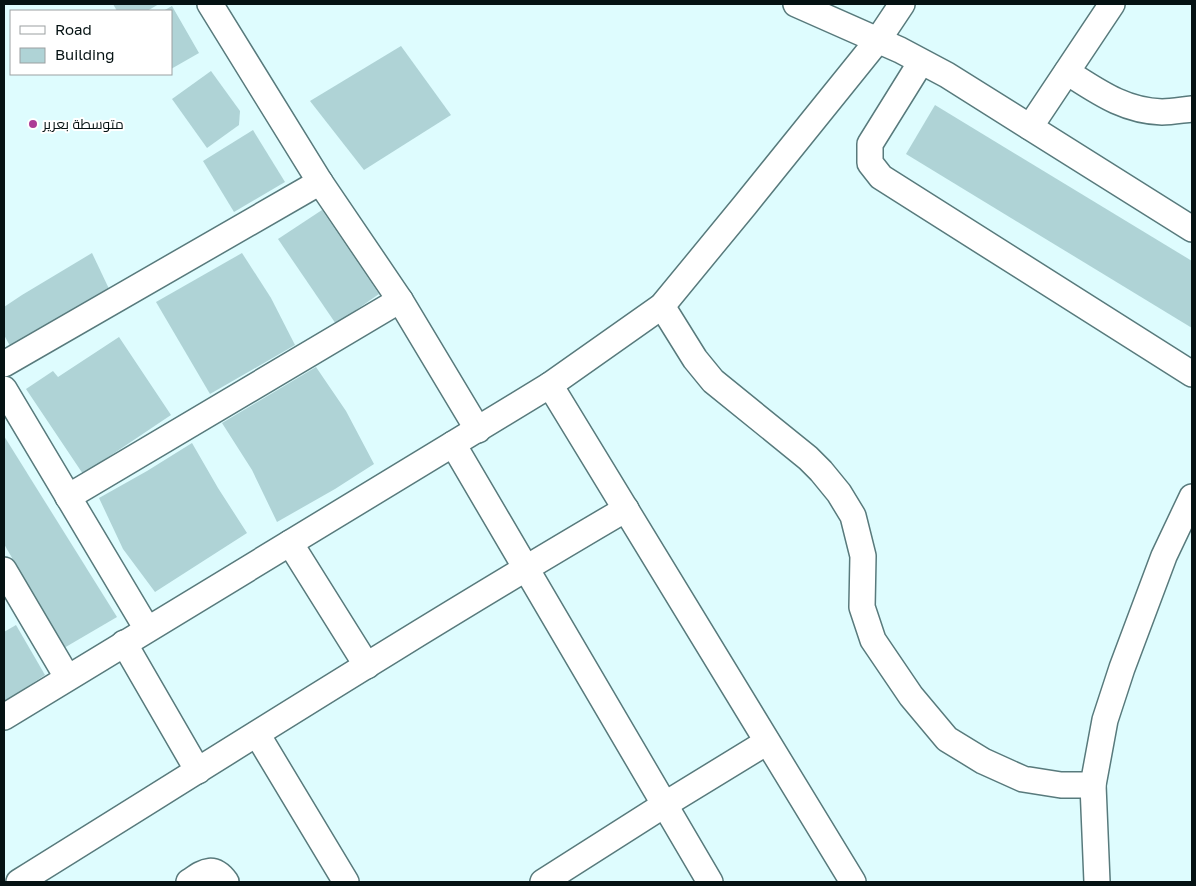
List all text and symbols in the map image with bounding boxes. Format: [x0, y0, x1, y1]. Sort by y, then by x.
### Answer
legend [10, 10, 172, 75]
text: Road [55, 20, 92, 38]
text: Building [55, 45, 115, 63]
place label: متوسطة بعرير [42, 115, 124, 132]
marker: متوسطة بعرير [27, 118, 39, 130]

